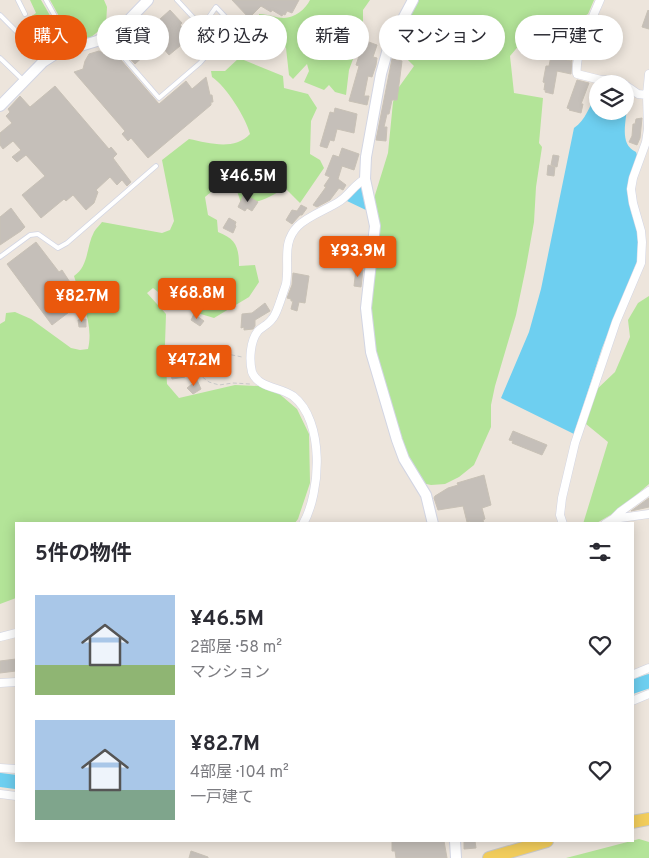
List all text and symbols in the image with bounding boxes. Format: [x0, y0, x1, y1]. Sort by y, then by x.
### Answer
chip: 購入 [15, 15, 87, 60]
chip: 賃貸 [97, 15, 169, 60]
chip: 絞り込み [179, 15, 287, 60]
chip: 新着 [297, 15, 369, 60]
chip: マンション [379, 15, 505, 60]
chip: 一戸建て [515, 15, 623, 60]
map controls [589, 75, 634, 120]
button: layers [589, 75, 634, 120]
pin: ¥46.5M [207, 160, 289, 203]
text: ¥46.5M [220, 167, 276, 187]
pin: ¥93.9M [317, 236, 399, 278]
text: ¥93.9M [330, 242, 386, 262]
pin: ¥68.8M [156, 278, 238, 320]
pin: ¥82.7M [41, 280, 123, 323]
text: ¥68.8M [169, 284, 225, 304]
text: ¥82.7M [55, 287, 109, 307]
pin: ¥47.2M [153, 344, 235, 387]
text: ¥47.2M [167, 351, 221, 371]
icon: filters [586, 538, 614, 566]
text: 5件の物件 [35, 541, 132, 568]
text: ¥46.5M [190, 606, 264, 633]
icon: home [75, 615, 135, 675]
icon: heart [586, 631, 614, 659]
text: 2部屋 · 58 m² [190, 638, 282, 658]
text: マンション [190, 663, 270, 683]
text: ¥82.7M [190, 731, 260, 758]
icon: home [75, 740, 135, 800]
icon: heart [586, 756, 614, 784]
text: 4部屋 · 104 m² [190, 763, 289, 783]
text: 一戸建て [190, 788, 254, 808]

